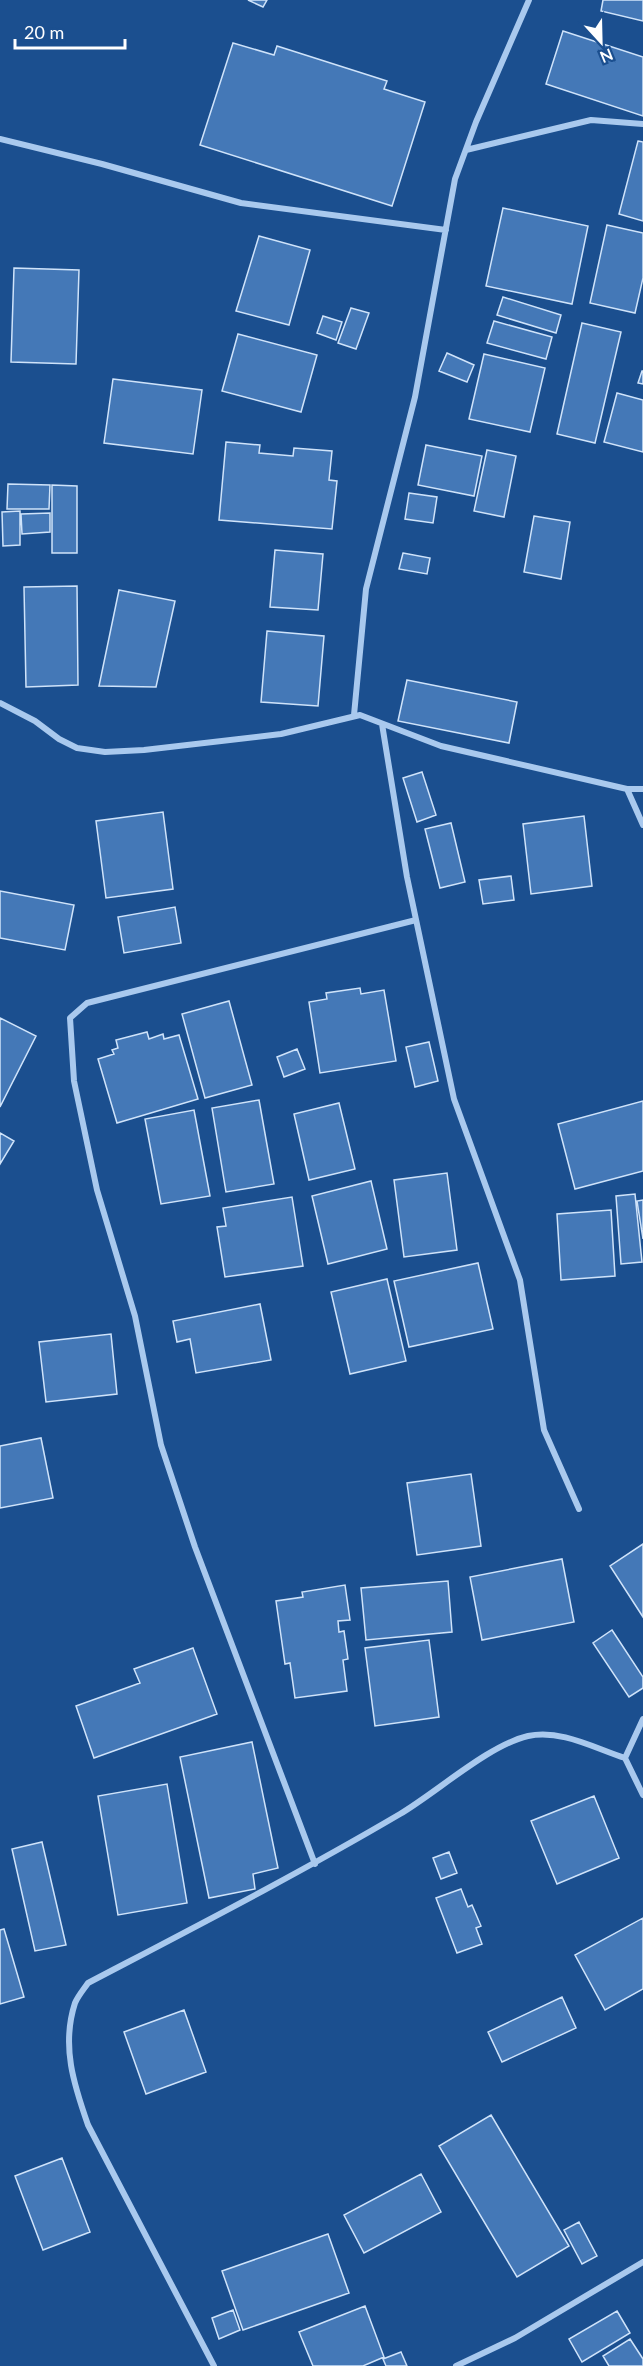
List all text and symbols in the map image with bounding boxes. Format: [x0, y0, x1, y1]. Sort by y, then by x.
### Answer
scale bar [15, 12, 124, 50]
north arrow [571, 12, 631, 72]
text: 20 m [24, 21, 64, 43]
text: N [598, 45, 616, 67]

